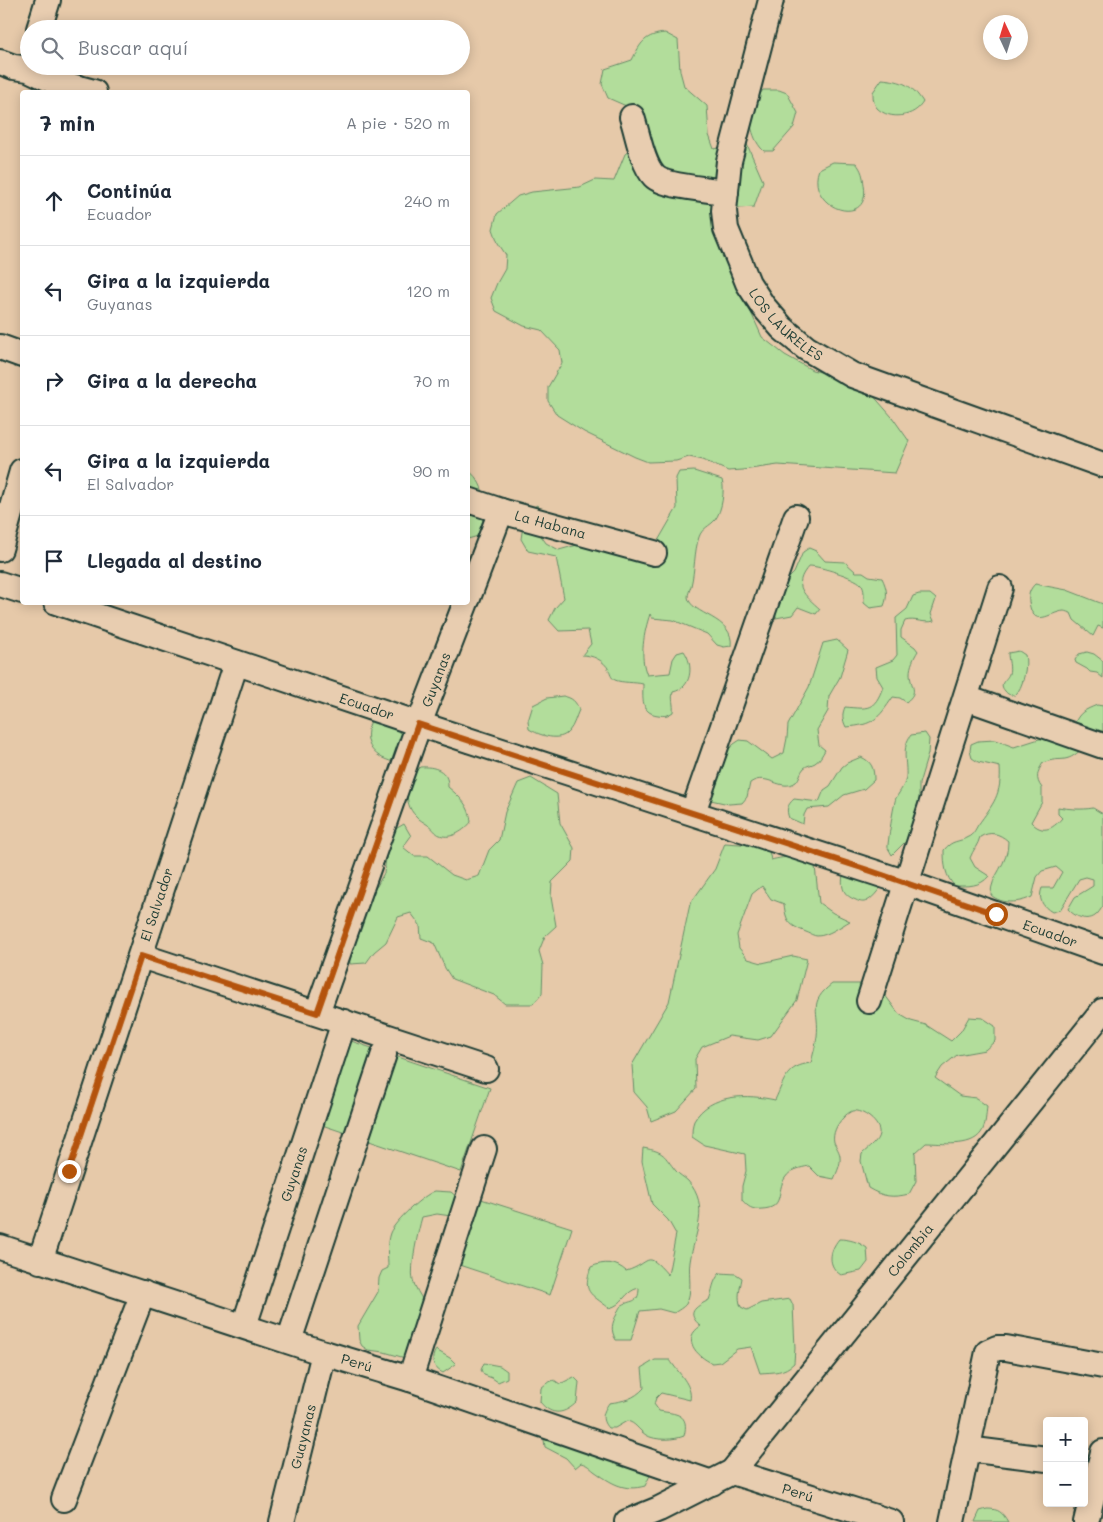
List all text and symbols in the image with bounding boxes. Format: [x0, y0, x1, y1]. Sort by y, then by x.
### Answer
north arrow [983, 15, 1028, 60]
search box [20, 20, 470, 75]
icon: search [38, 34, 66, 62]
text: Buscar aquí [78, 35, 188, 60]
text: 7 min [40, 109, 95, 136]
text: A pie · 520 m [346, 112, 450, 133]
text: Continúa [87, 178, 172, 203]
icon: ahead [40, 187, 68, 215]
text: 240 m [404, 190, 450, 211]
text: Ecuador [87, 203, 152, 224]
text: Gira a la izquierda [87, 268, 270, 293]
icon: left [40, 277, 68, 305]
text: 120 m [406, 280, 450, 301]
street label: LOS LAURELES [745, 284, 827, 365]
text: Guyanas [87, 293, 153, 314]
icon: right [40, 367, 68, 395]
text: Gira a la derecha [87, 368, 257, 393]
text: 70 m [413, 370, 450, 391]
text: Gira a la izquierda [87, 448, 270, 473]
icon: left [40, 457, 68, 485]
text: 90 m [413, 460, 450, 481]
text: El Salvador [87, 473, 174, 494]
street label: La Habana [513, 505, 588, 543]
icon: arrive [40, 547, 68, 575]
text: Llegada al destino [87, 548, 262, 573]
street label: Guyanas [416, 649, 455, 710]
street label: Ecuador [337, 688, 397, 724]
street label: El Salvador [135, 865, 177, 944]
route start [985, 903, 1008, 926]
street label: Ecuador [1020, 915, 1080, 951]
street label: Guyanas [276, 1144, 312, 1204]
route end [58, 1160, 81, 1183]
street label: Colombia [883, 1219, 937, 1281]
street label: Perú [339, 1349, 375, 1376]
street label: Guayanas [286, 1402, 320, 1471]
map controls [1043, 1417, 1088, 1507]
button: + [1043, 1417, 1088, 1462]
button: − [1043, 1462, 1088, 1507]
street label: Perú [780, 1478, 816, 1506]

